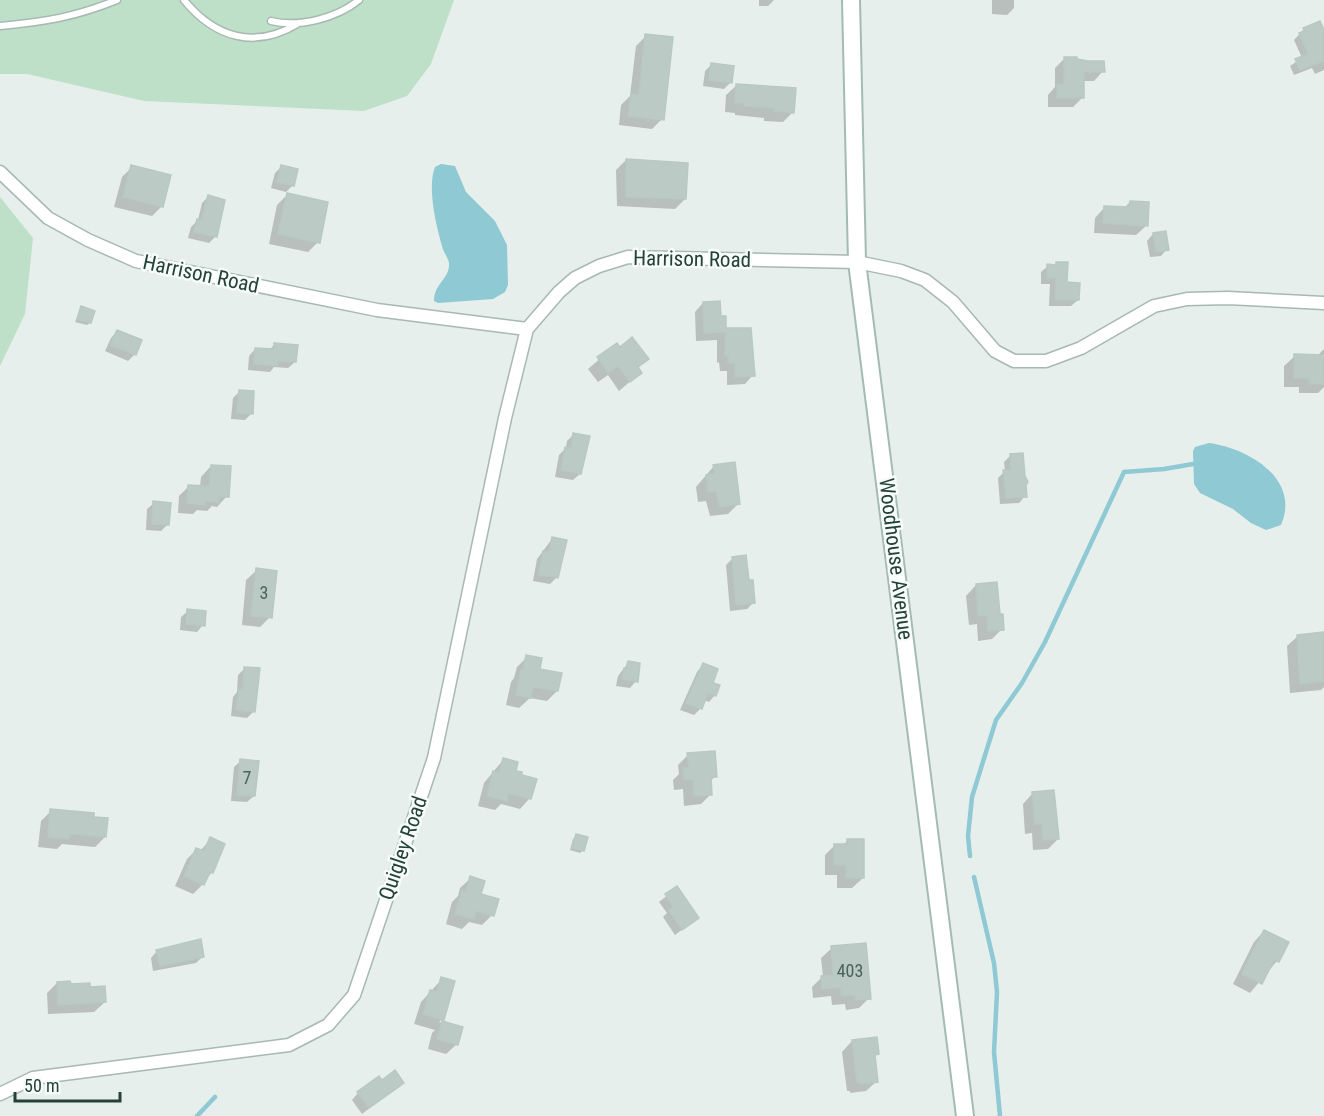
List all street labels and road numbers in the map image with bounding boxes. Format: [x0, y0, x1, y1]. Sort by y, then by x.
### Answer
street label: Harrison Road [633, 246, 751, 272]
street label: Harrison Road [141, 250, 261, 298]
street label: Woodhouse Avenue [874, 477, 918, 641]
street label: Quigley Road [374, 793, 432, 903]

